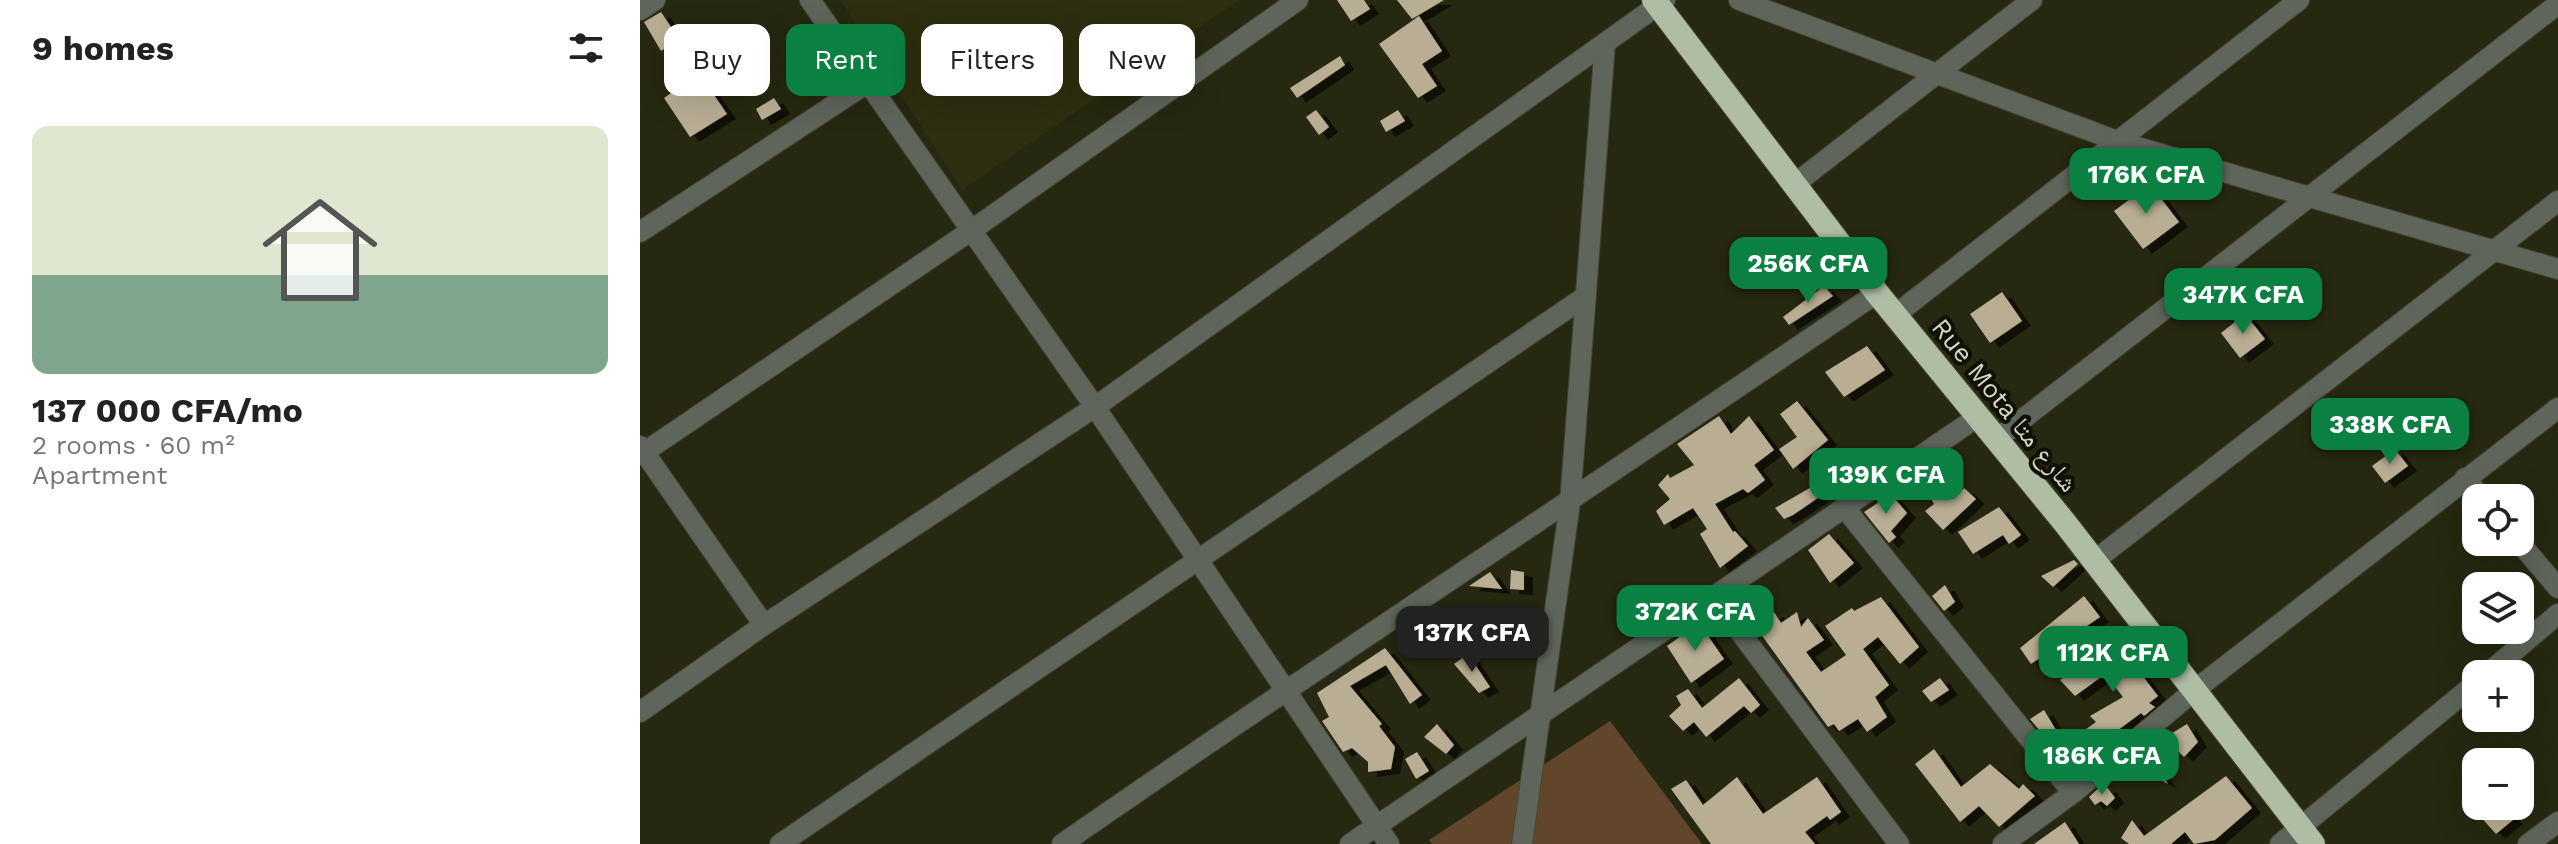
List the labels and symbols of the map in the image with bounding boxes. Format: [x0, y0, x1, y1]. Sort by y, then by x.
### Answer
pin: 176K CFA [2063, 148, 2229, 216]
pin: 256K CFA [1725, 237, 1891, 305]
pin: 347K CFA [2160, 268, 2326, 336]
street label: Rue Mota شارع متا [1925, 312, 2084, 498]
pin: 338K CFA [2307, 398, 2473, 466]
pin: 139K CFA [1803, 448, 1969, 516]
pin: 372K CFA [1612, 585, 1778, 653]
pin: 137K CFA [1389, 606, 1555, 674]
pin: 112K CFA [2030, 626, 2196, 694]
pin: 186K CFA [2019, 729, 2185, 797]

